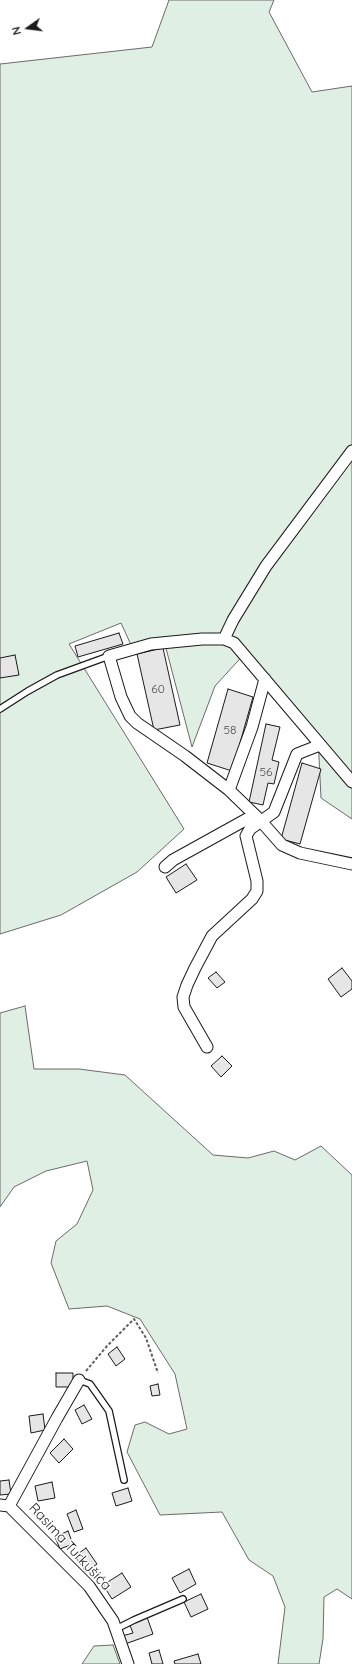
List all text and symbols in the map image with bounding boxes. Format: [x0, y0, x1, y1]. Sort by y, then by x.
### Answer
north arrow [8, 8, 48, 48]
text: N [9, 25, 24, 37]
house number: 60 [151, 682, 165, 696]
house number: 58 [223, 723, 237, 737]
house number: 56 [260, 765, 272, 779]
street label: Rasima Turkušića [25, 1500, 115, 1594]

